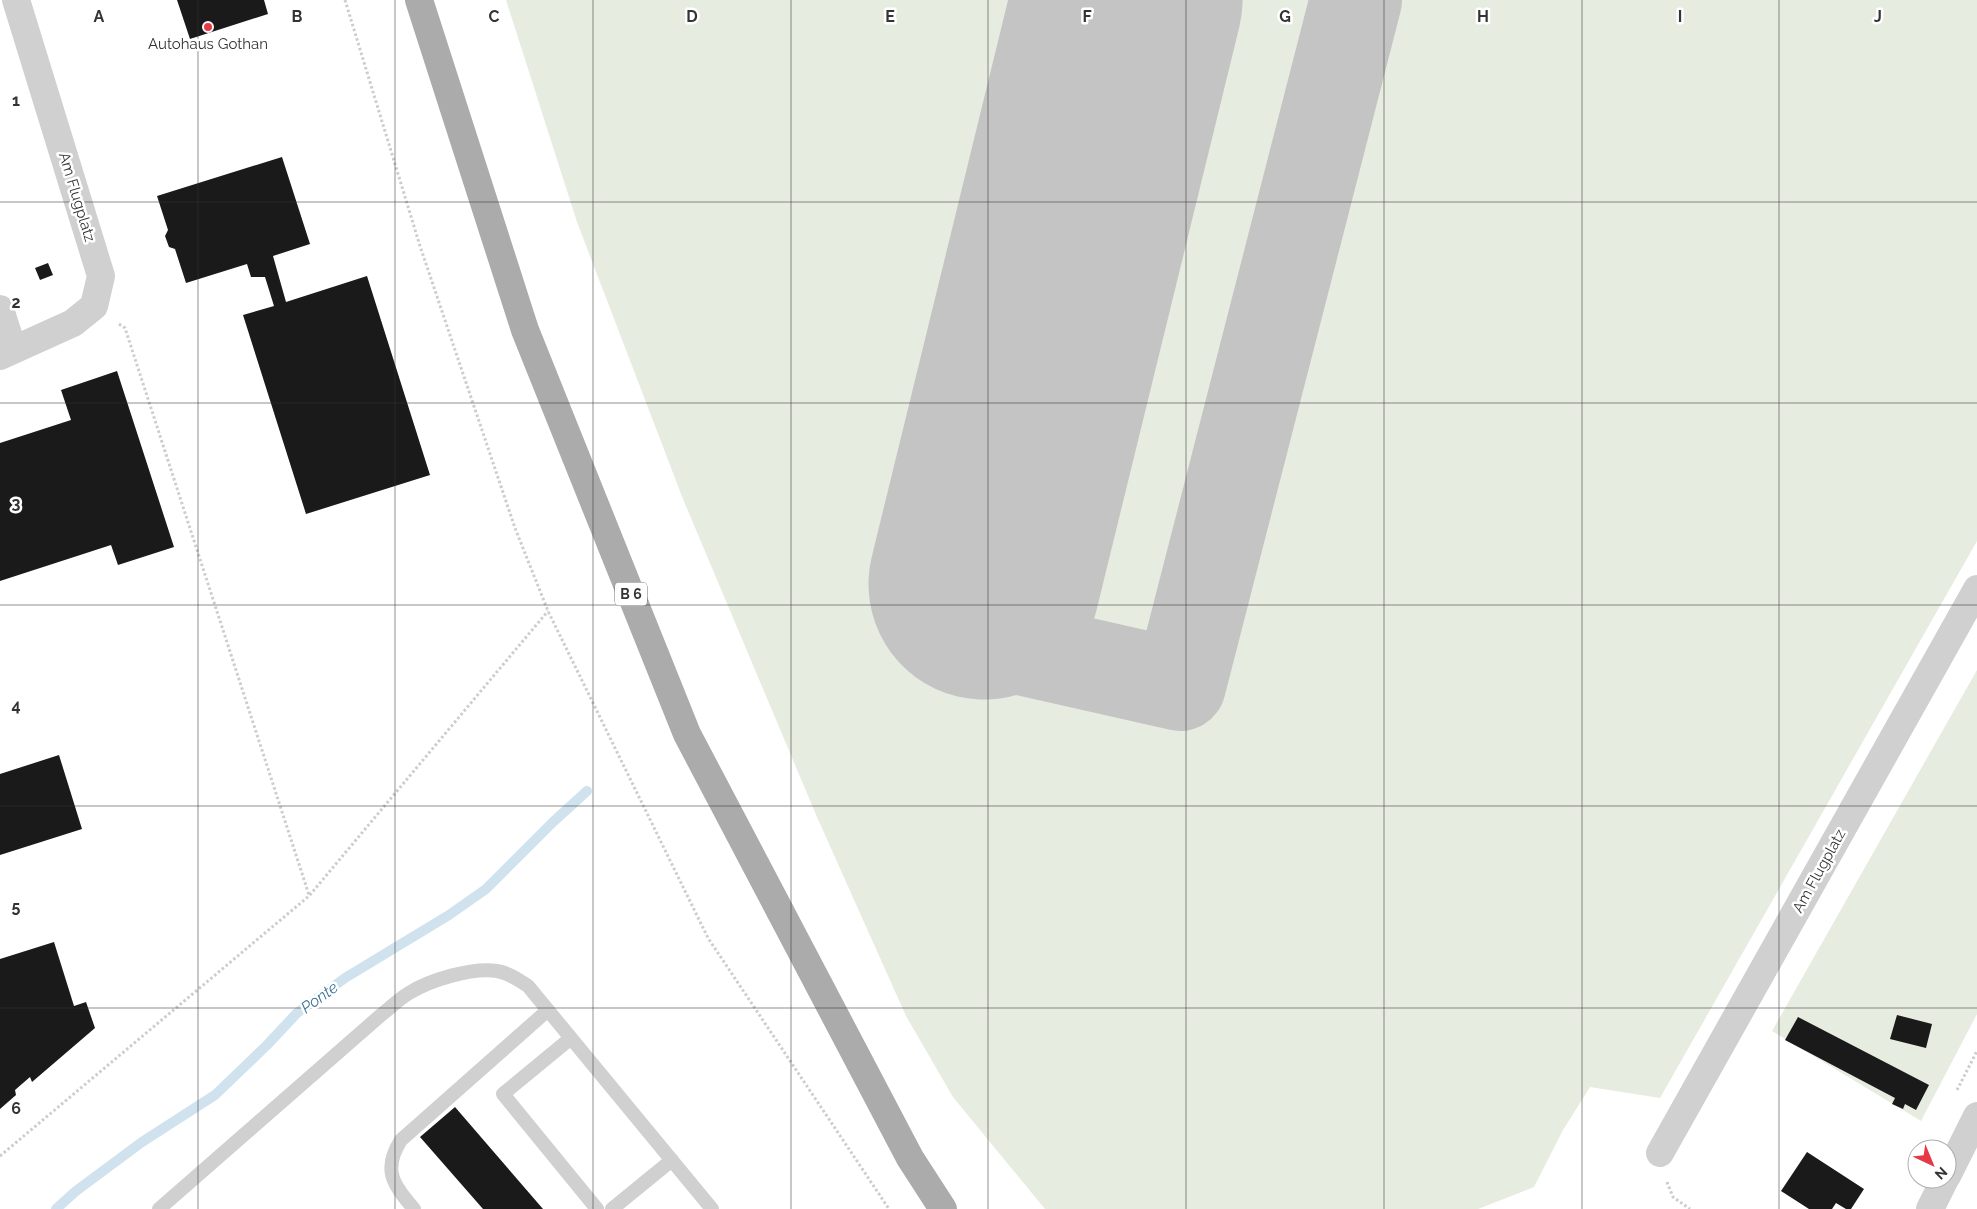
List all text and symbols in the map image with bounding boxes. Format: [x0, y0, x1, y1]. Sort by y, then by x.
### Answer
text: A [94, 7, 105, 26]
text: B [292, 7, 303, 26]
text: C [489, 7, 500, 26]
text: D [686, 7, 698, 26]
text: E [885, 7, 895, 26]
text: F [1082, 7, 1092, 26]
text: G [1279, 7, 1291, 26]
text: H [1477, 7, 1489, 26]
text: I [1678, 7, 1682, 26]
text: J [1874, 7, 1882, 26]
marker: Autohaus Gothan [202, 21, 214, 33]
place label: Autohaus Gothan [148, 35, 268, 53]
text: 1 [12, 91, 20, 110]
street label: Am Flugplatz [55, 150, 99, 244]
text: 2 [11, 293, 21, 312]
text: 3 [12, 494, 21, 513]
road number: B 6 [615, 582, 647, 606]
text: 4 [11, 696, 21, 715]
street label: Am Flugplatz [1789, 826, 1849, 916]
text: 5 [12, 897, 21, 916]
water label: Ponte [297, 977, 342, 1017]
text: 6 [11, 1099, 21, 1118]
north arrow [1907, 1139, 1957, 1189]
text: N [1932, 1164, 1950, 1183]

